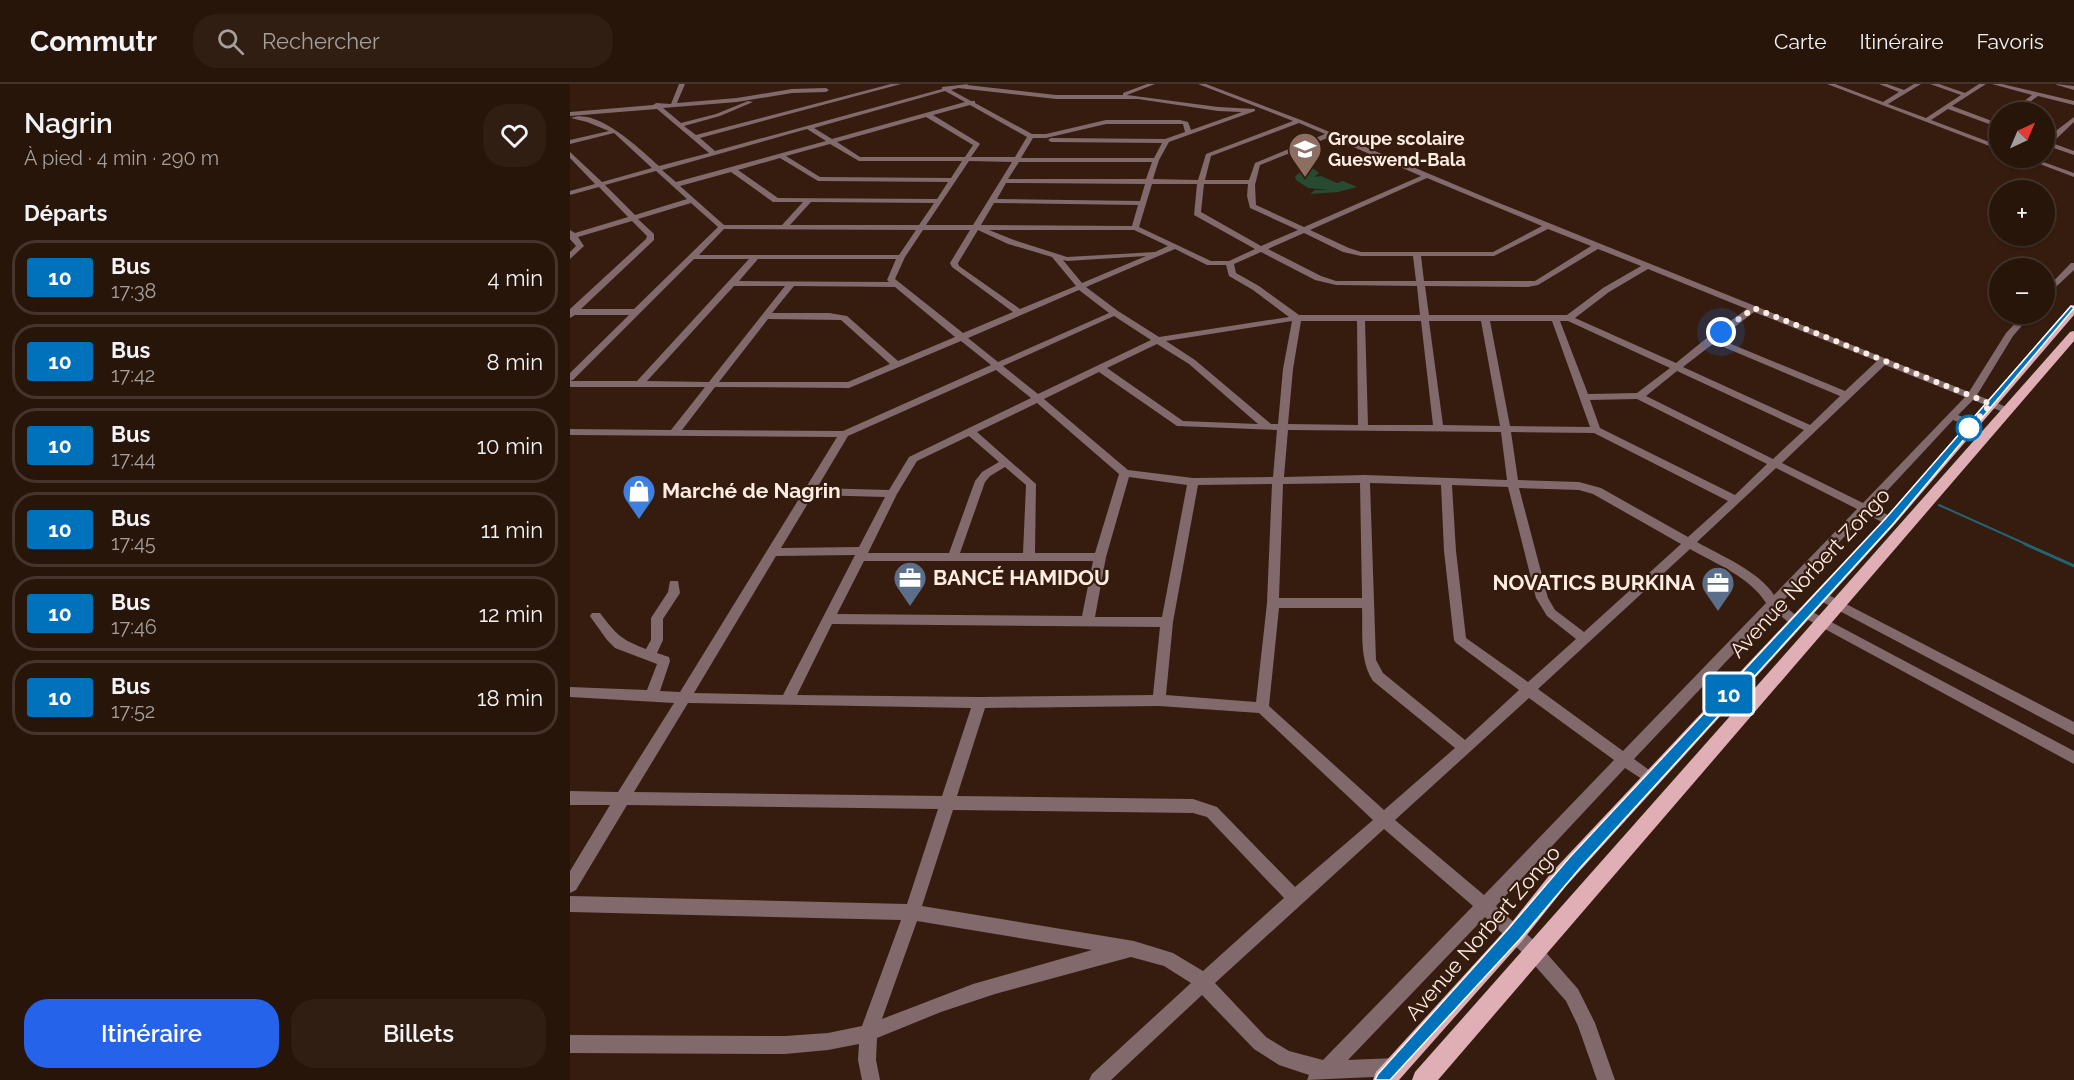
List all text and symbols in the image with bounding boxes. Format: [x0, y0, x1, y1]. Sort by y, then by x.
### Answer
search box [193, 14, 613, 68]
text: Commutr [30, 25, 157, 58]
icon: search [214, 25, 247, 58]
text: Rechercher [262, 28, 380, 54]
text: Carte [1774, 29, 1826, 54]
text: Itinéraire [1859, 29, 1943, 54]
text: Favoris [1976, 29, 2044, 54]
north arrow [1989, 102, 2055, 168]
map controls [1989, 102, 2055, 324]
button: heart [483, 104, 546, 167]
text: Nagrin [24, 107, 113, 140]
place label: Groupe scolaire Gueswend-Bala [1328, 128, 1466, 170]
school or university icon: Groupe scolaire Gueswend-Bala [1287, 131, 1323, 178]
text: À pied · 4 min · 290 m [24, 146, 219, 170]
button: + [1989, 180, 2055, 246]
text: Départs [24, 200, 107, 226]
text: Bus [111, 253, 150, 279]
button: − [1989, 258, 2055, 324]
text: 10 [48, 265, 72, 290]
text: 4 min [488, 265, 543, 291]
text: 17:38 [111, 279, 156, 303]
your location [1706, 317, 1736, 347]
text: Bus [111, 337, 150, 363]
text: 10 [48, 349, 72, 374]
text: 8 min [487, 349, 543, 375]
text: 17:42 [111, 363, 155, 387]
unlabelled marker [1956, 415, 1982, 441]
text: Bus [111, 421, 150, 447]
text: 10 [48, 433, 72, 458]
text: 10 min [477, 433, 543, 459]
text: 17:44 [111, 447, 156, 471]
shop icon: Marché de Nagrin [621, 473, 657, 520]
place label: Marché de Nagrin [662, 478, 841, 503]
street label: Avenue Norbert Zongo [1724, 483, 1895, 663]
text: Bus [111, 505, 150, 531]
text: 10 [48, 517, 72, 542]
text: 11 min [481, 517, 543, 543]
text: 17:45 [111, 531, 156, 555]
office icon: BANCÉ HAMIDOU [892, 560, 928, 607]
place label: BANCÉ HAMIDOU [933, 565, 1110, 590]
office icon: NOVATICS BURKINA [1700, 565, 1736, 612]
place label: NOVATICS BURKINA [1492, 570, 1696, 595]
text: Bus [111, 589, 150, 615]
text: 10 [48, 601, 72, 626]
text: 12 min [479, 601, 543, 627]
text: 17:46 [111, 615, 157, 639]
text: Bus [111, 673, 150, 699]
line badge: 10 [1702, 674, 1756, 714]
text: 10 [1717, 682, 1741, 707]
text: 10 [48, 685, 72, 710]
text: 18 min [477, 685, 543, 711]
text: 17:52 [111, 699, 155, 723]
street label: Avenue Norbert Zongo [1400, 840, 1565, 1025]
button: Itinéraire [24, 999, 279, 1068]
button: Billets [291, 999, 546, 1068]

